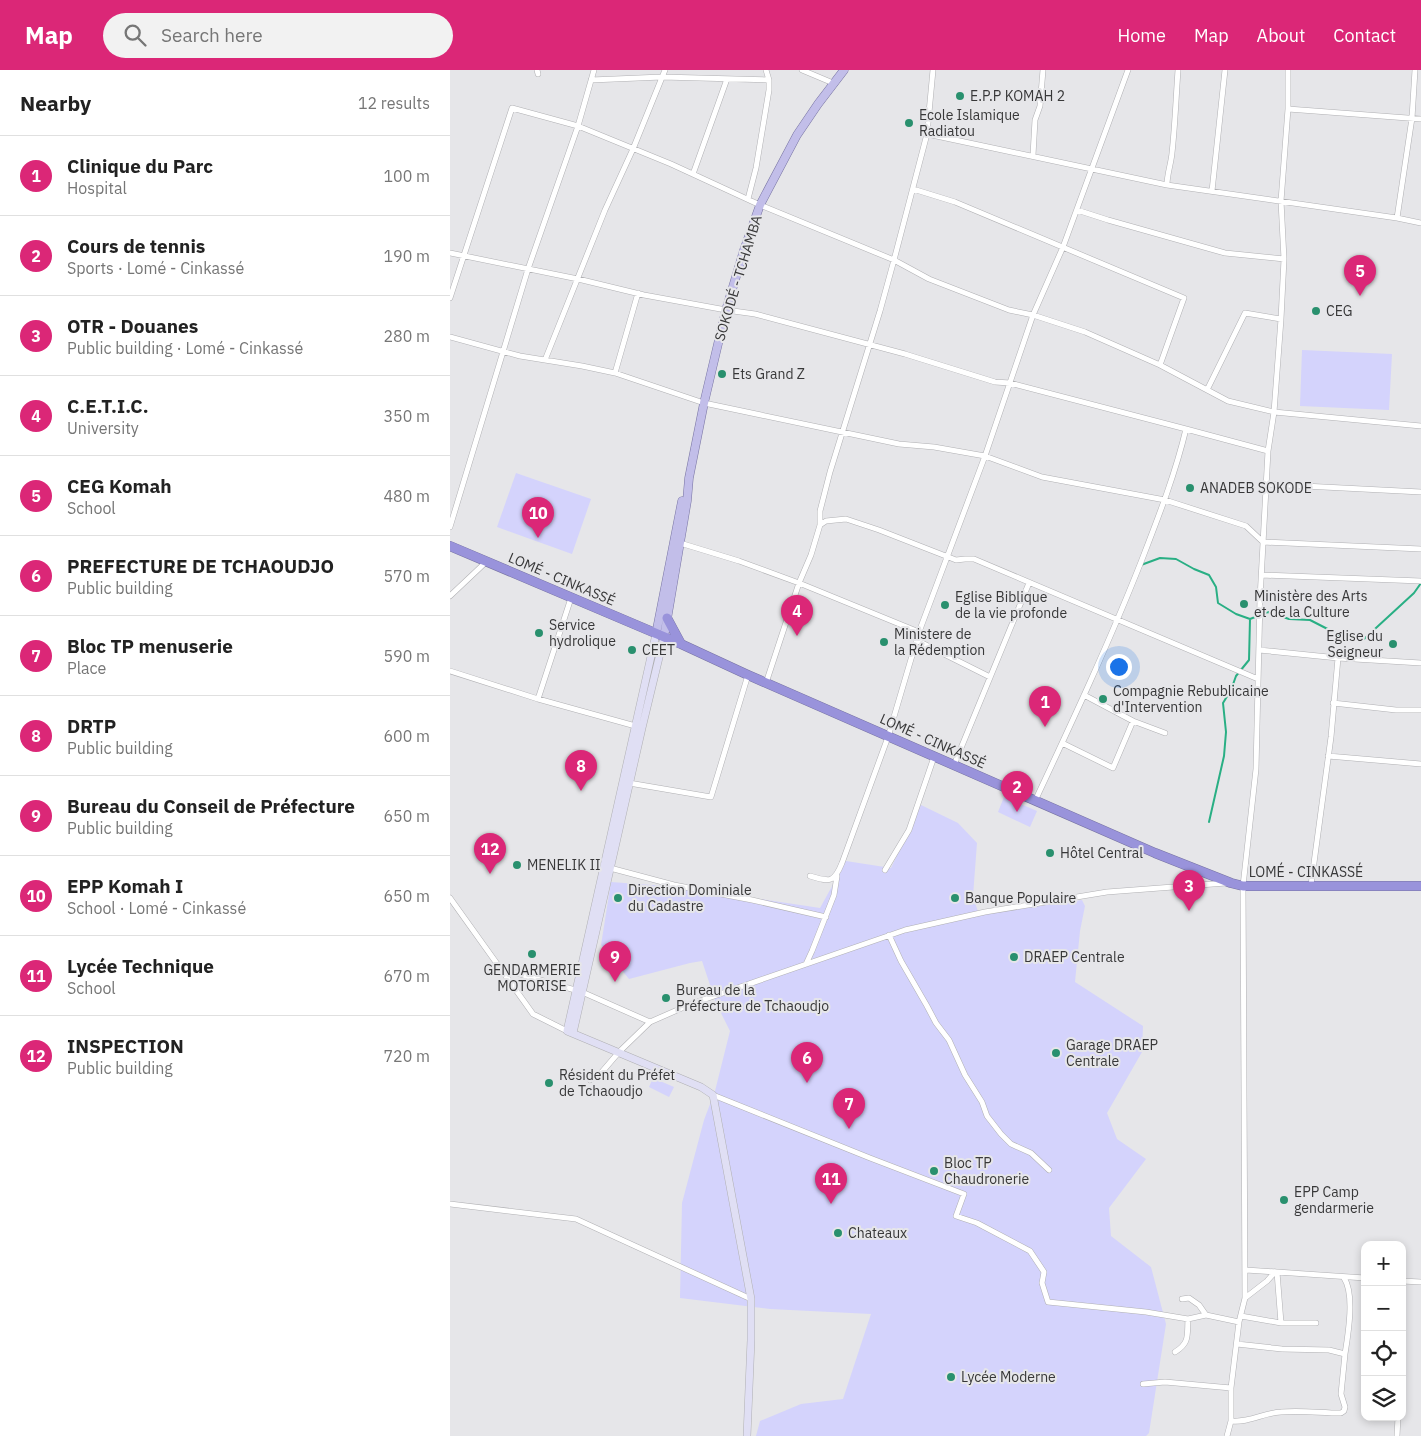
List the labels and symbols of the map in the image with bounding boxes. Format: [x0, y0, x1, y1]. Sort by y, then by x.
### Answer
place label: E.P.P KOMAH 2 [970, 87, 1065, 105]
marker: E.P.P KOMAH 2 [954, 90, 966, 102]
place label: Ecole Islamique Radiatou [919, 106, 1020, 140]
marker: Ecole Islamique Radiatou [903, 117, 915, 129]
street label: SOKODÉ - TCHAMBA [709, 212, 766, 343]
pin: 5 [1344, 255, 1376, 296]
place label: CEG [1326, 302, 1353, 320]
marker: CEG [1310, 305, 1322, 317]
place label: Ets Grand Z [732, 365, 805, 383]
marker: Ets Grand Z [716, 368, 728, 380]
place label: ANADEB SOKODE [1200, 479, 1312, 497]
marker: ANADEB SOKODE [1184, 482, 1196, 494]
pin: 10 [522, 497, 554, 538]
street label: LOMÉ - CINKASSÉ [506, 547, 619, 610]
place label: Ministère des Arts et de la Culture [1254, 587, 1368, 621]
place label: Eglise Biblique de la vie profonde [955, 588, 1067, 622]
pin: 4 [781, 595, 813, 636]
marker: Ministère des Arts et de la Culture [1238, 598, 1250, 610]
marker: Eglise Biblique de la vie profonde [939, 599, 951, 611]
place label: Service hydrolique [549, 616, 616, 650]
place label: Ministere de la Rédemption [894, 625, 985, 659]
marker: Service hydrolique [533, 627, 545, 639]
place label: Eglise du Seigneur [1326, 627, 1383, 661]
marker: Ministere de la Rédemption [878, 636, 890, 648]
marker: Eglise du Seigneur [1387, 638, 1399, 650]
place label: CEET [642, 641, 675, 659]
marker: CEET [626, 644, 638, 656]
your location [1106, 654, 1132, 680]
place label: Compagnie Rebublicaine d'Intervention [1113, 682, 1269, 716]
pin: 1 [1029, 686, 1061, 727]
marker: Compagnie Rebublicaine d'Intervention [1097, 693, 1109, 705]
street label: LOMÉ - CINKASSÉ [877, 709, 989, 773]
pin: 8 [565, 750, 597, 791]
pin: 2 [1001, 771, 1033, 812]
pin: 12 [474, 833, 506, 874]
place label: Hôtel Central [1060, 844, 1143, 862]
marker: Hôtel Central [1044, 847, 1056, 859]
place label: MENELIK II [527, 856, 601, 874]
marker: MENELIK II [511, 859, 523, 871]
street label: LOMÉ - CINKASSÉ [1249, 862, 1363, 881]
pin: 3 [1173, 870, 1205, 911]
place label: Direction Dominiale du Cadastre [628, 881, 752, 915]
place label: Banque Populaire [965, 889, 1077, 907]
marker: Direction Dominiale du Cadastre [612, 892, 624, 904]
marker: Banque Populaire [949, 892, 961, 904]
pin: 9 [599, 941, 631, 982]
marker: GENDARMERIE MOTORISE [526, 948, 538, 960]
place label: DRAEP Centrale [1024, 948, 1125, 966]
marker: DRAEP Centrale [1008, 951, 1020, 963]
place label: GENDARMERIE MOTORISE [483, 961, 581, 995]
place label: Bureau de la Préfecture de Tchaoudjo [676, 981, 829, 1015]
marker: Bureau de la Préfecture de Tchaoudjo [660, 992, 672, 1004]
place label: Garage DRAEP Centrale [1066, 1036, 1158, 1070]
pin: 6 [791, 1042, 823, 1083]
marker: Garage DRAEP Centrale [1050, 1047, 1062, 1059]
place label: Résident du Préfet de Tchaoudjo [559, 1066, 675, 1100]
marker: Résident du Préfet de Tchaoudjo [543, 1077, 555, 1089]
pin: 7 [833, 1088, 865, 1129]
place label: Bloc TP Chaudronerie [944, 1154, 1029, 1188]
pin: 11 [815, 1163, 847, 1204]
marker: Bloc TP Chaudronerie [928, 1165, 940, 1177]
place label: EPP Camp gendarmerie [1294, 1183, 1374, 1217]
marker: EPP Camp gendarmerie [1278, 1194, 1290, 1206]
place label: Chateaux [848, 1224, 907, 1242]
marker: Chateaux [832, 1227, 844, 1239]
place label: Lycée Moderne [961, 1368, 1056, 1386]
marker: Lycée Moderne [945, 1371, 957, 1383]

